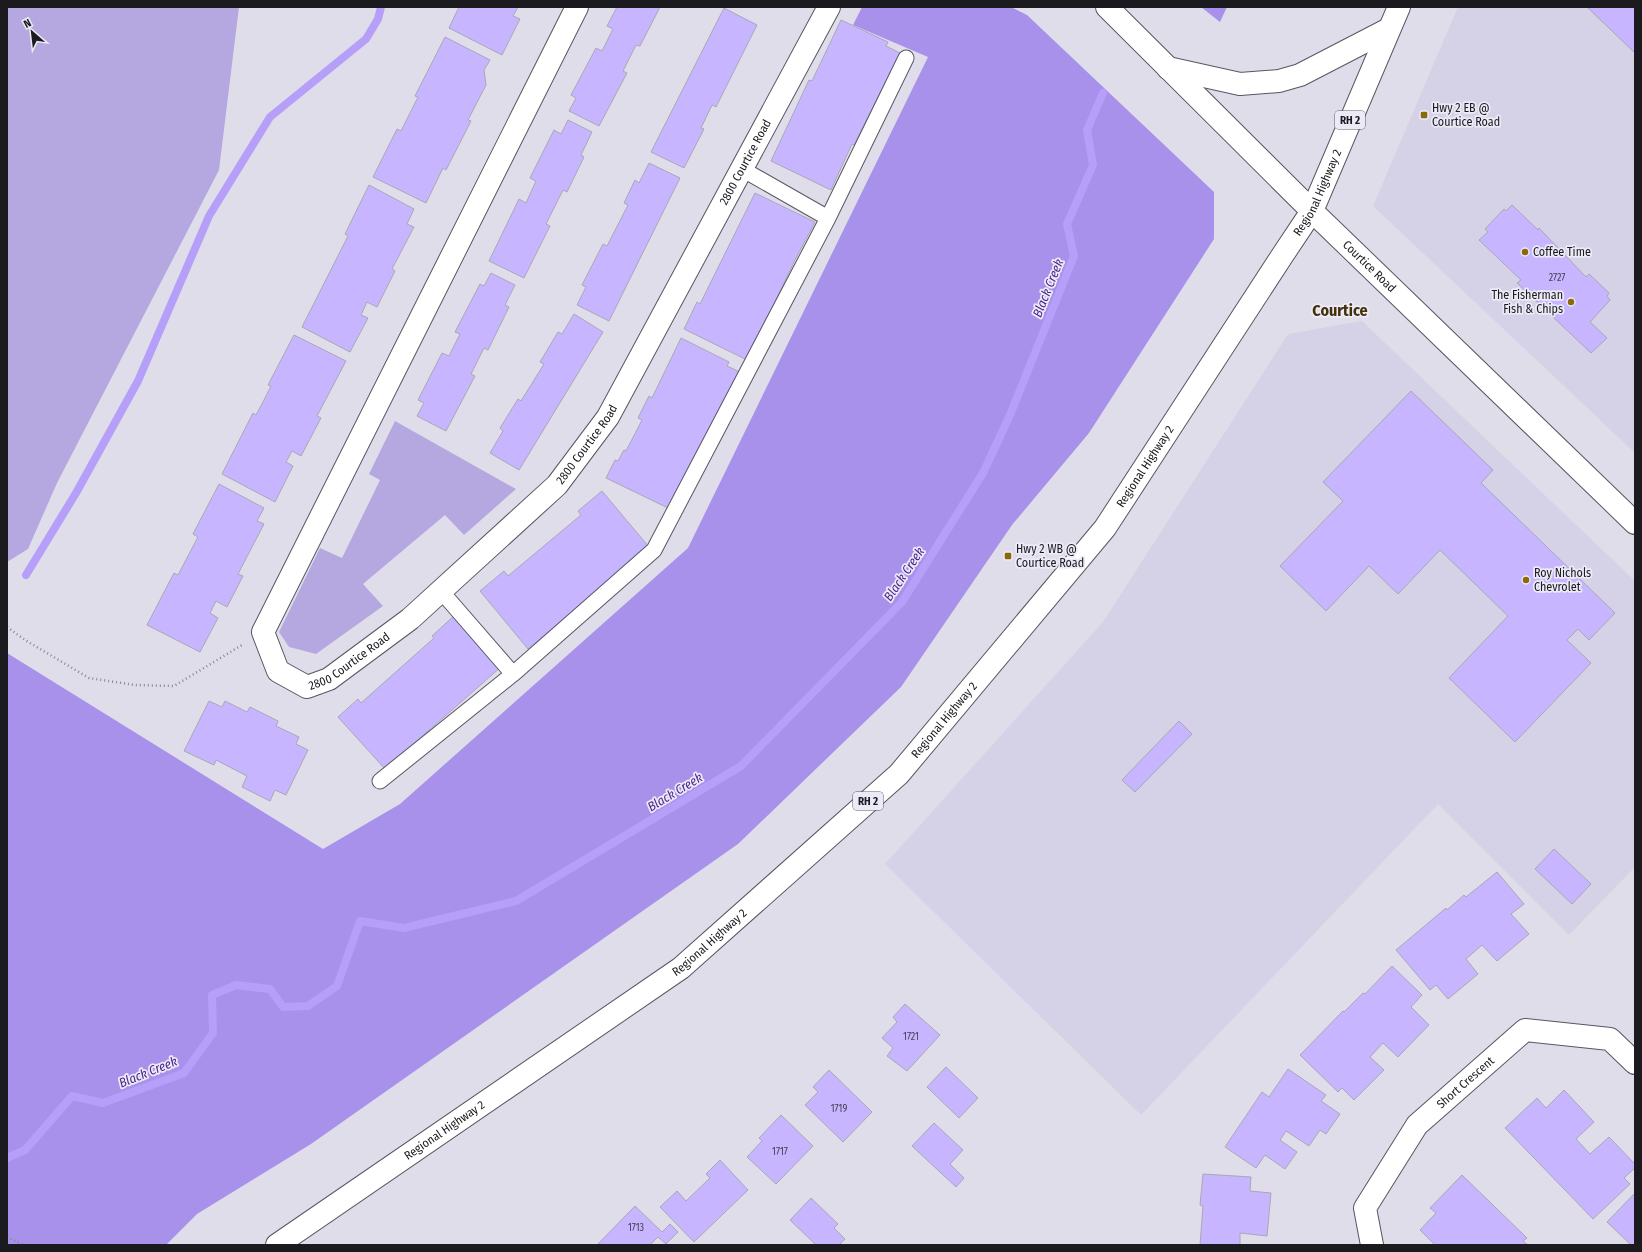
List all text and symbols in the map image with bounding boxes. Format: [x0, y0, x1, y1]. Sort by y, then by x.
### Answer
north arrow [12, 12, 52, 52]
text: N [22, 16, 34, 31]
place label: Hwy 2 EB @ Courtice Road [1432, 101, 1500, 129]
marker: Hwy 2 EB @ Courtice Road [1419, 110, 1429, 120]
road number: RH 2 [1335, 111, 1365, 129]
street label: 2800 Courtice Road [717, 117, 774, 207]
street label: Regional Highway 2 [1290, 147, 1344, 239]
street label: Courtice Road [1340, 238, 1399, 295]
place label: Coffee Time [1533, 245, 1591, 259]
marker: Coffee Time [1520, 247, 1530, 257]
water label: Black Creek [1030, 256, 1067, 319]
house number: 2727 [1549, 272, 1565, 284]
place label: The Fisherman Fish & Chips [1491, 288, 1563, 316]
marker: The Fisherman Fish & Chips [1566, 297, 1576, 307]
district label: Courtice [1312, 301, 1368, 320]
street label: 2800 Courtice Road [553, 402, 620, 487]
street label: Regional Highway 2 [1113, 423, 1177, 510]
place label: Hwy 2 WB @ Courtice Road [1016, 542, 1084, 570]
water label: Black Creek [881, 544, 928, 604]
marker: Hwy 2 WB @ Courtice Road [1003, 551, 1013, 561]
place label: Roy Nichols Chevrolet [1534, 566, 1591, 594]
marker: Roy Nichols Chevrolet [1521, 575, 1531, 585]
street label: 2800 Courtice Road [307, 630, 392, 693]
street label: Regional Highway 2 [908, 679, 980, 761]
water label: Black Creek [645, 769, 706, 814]
road number: RH 2 [853, 792, 883, 810]
street label: Regional Highway 2 [670, 906, 749, 979]
house number: 1721 [903, 1031, 919, 1043]
water label: Black Creek [117, 1053, 180, 1090]
street label: Short Crescent [1434, 1054, 1497, 1111]
street label: Regional Highway 2 [401, 1098, 487, 1163]
house number: 1719 [831, 1103, 847, 1115]
house number: 1717 [772, 1146, 788, 1158]
house number: 1713 [628, 1222, 645, 1234]

